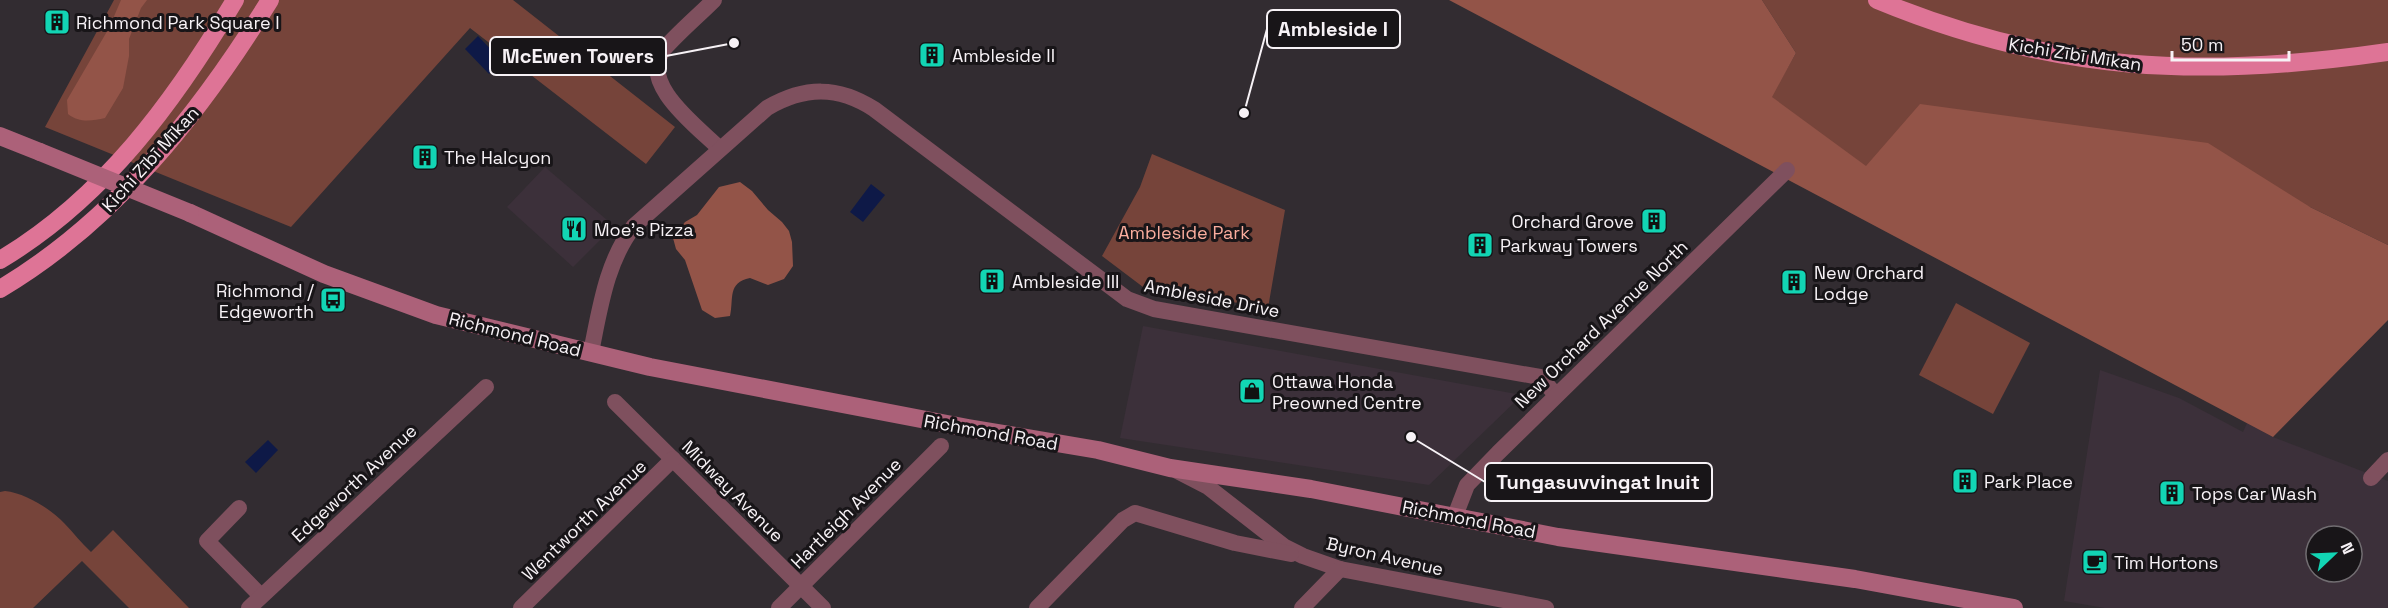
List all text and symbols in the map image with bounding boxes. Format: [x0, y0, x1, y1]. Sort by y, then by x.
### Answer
building icon: Richmond Park Square I [42, 7, 72, 37]
callout: Ambleside I [1267, 10, 1400, 48]
place label: Richmond Park Square I [76, 11, 280, 34]
text: Ambleside I [1278, 16, 1388, 42]
scale bar [2172, 24, 2289, 62]
street label: Kichi Zībī Mīkan [2007, 32, 2143, 76]
text: 50 m [2181, 33, 2223, 56]
callout: McEwen Towers [490, 37, 666, 75]
building icon: Ambleside II [917, 40, 947, 70]
text: McEwen Towers [502, 43, 654, 69]
place label: Ambleside II [952, 44, 1055, 67]
street label: Kichi Zībī Mīkan [97, 101, 203, 217]
building icon: The Halcyon [410, 142, 440, 172]
place label: The Halcyon [444, 146, 551, 169]
building icon: Orchard Grove [1639, 206, 1669, 236]
place label: Orchard Grove [1512, 210, 1634, 233]
restaurant icon: Moe's Pizza [559, 214, 589, 244]
place label: Moe's Pizza [594, 218, 694, 241]
park label: Ambleside Park [1118, 221, 1250, 244]
building icon: Parkway Towers [1465, 230, 1495, 260]
place label: Parkway Towers [1500, 234, 1638, 257]
street label: New Orchard Avenue North [1510, 235, 1692, 413]
place label: New Orchard Lodge [1814, 261, 1924, 305]
building icon: Ambleside III [977, 266, 1007, 296]
building icon: New Orchard Lodge [1779, 267, 1809, 297]
place label: Ambleside III [1012, 270, 1119, 293]
street label: Ambleside Drive [1142, 274, 1282, 322]
place label: Richmond / Edgeworth [216, 279, 314, 323]
bus stop icon: Richmond / Edgeworth [318, 285, 348, 315]
street label: Richmond Road [446, 306, 584, 362]
place label: Ottawa Honda Preowned Centre [1272, 370, 1422, 414]
shop icon: Ottawa Honda Preowned Centre [1237, 376, 1267, 406]
street label: Richmond Road [922, 409, 1060, 455]
street label: Edgeworth Avenue [286, 419, 422, 547]
street label: Midway Avenue [677, 435, 789, 547]
street label: Hartleigh Avenue [786, 453, 906, 573]
street label: Wentworth Avenue [517, 455, 651, 585]
callout: Tungasuvvingat Inuit [1485, 463, 1712, 501]
building icon: Park Place [1950, 466, 1980, 496]
text: Tungasuvvingat Inuit [1496, 469, 1700, 495]
place label: Park Place [1984, 470, 2073, 493]
building icon: Tops Car Wash [2157, 478, 2187, 508]
place label: Tops Car Wash [2192, 482, 2317, 505]
street label: Richmond Road [1400, 495, 1538, 543]
north arrow [2304, 524, 2364, 584]
street label: Byron Avenue [1324, 531, 1446, 581]
text: N [2336, 539, 2359, 557]
cafe icon: Tim Hortons [2080, 547, 2110, 577]
place label: Tim Hortons [2114, 551, 2218, 574]

